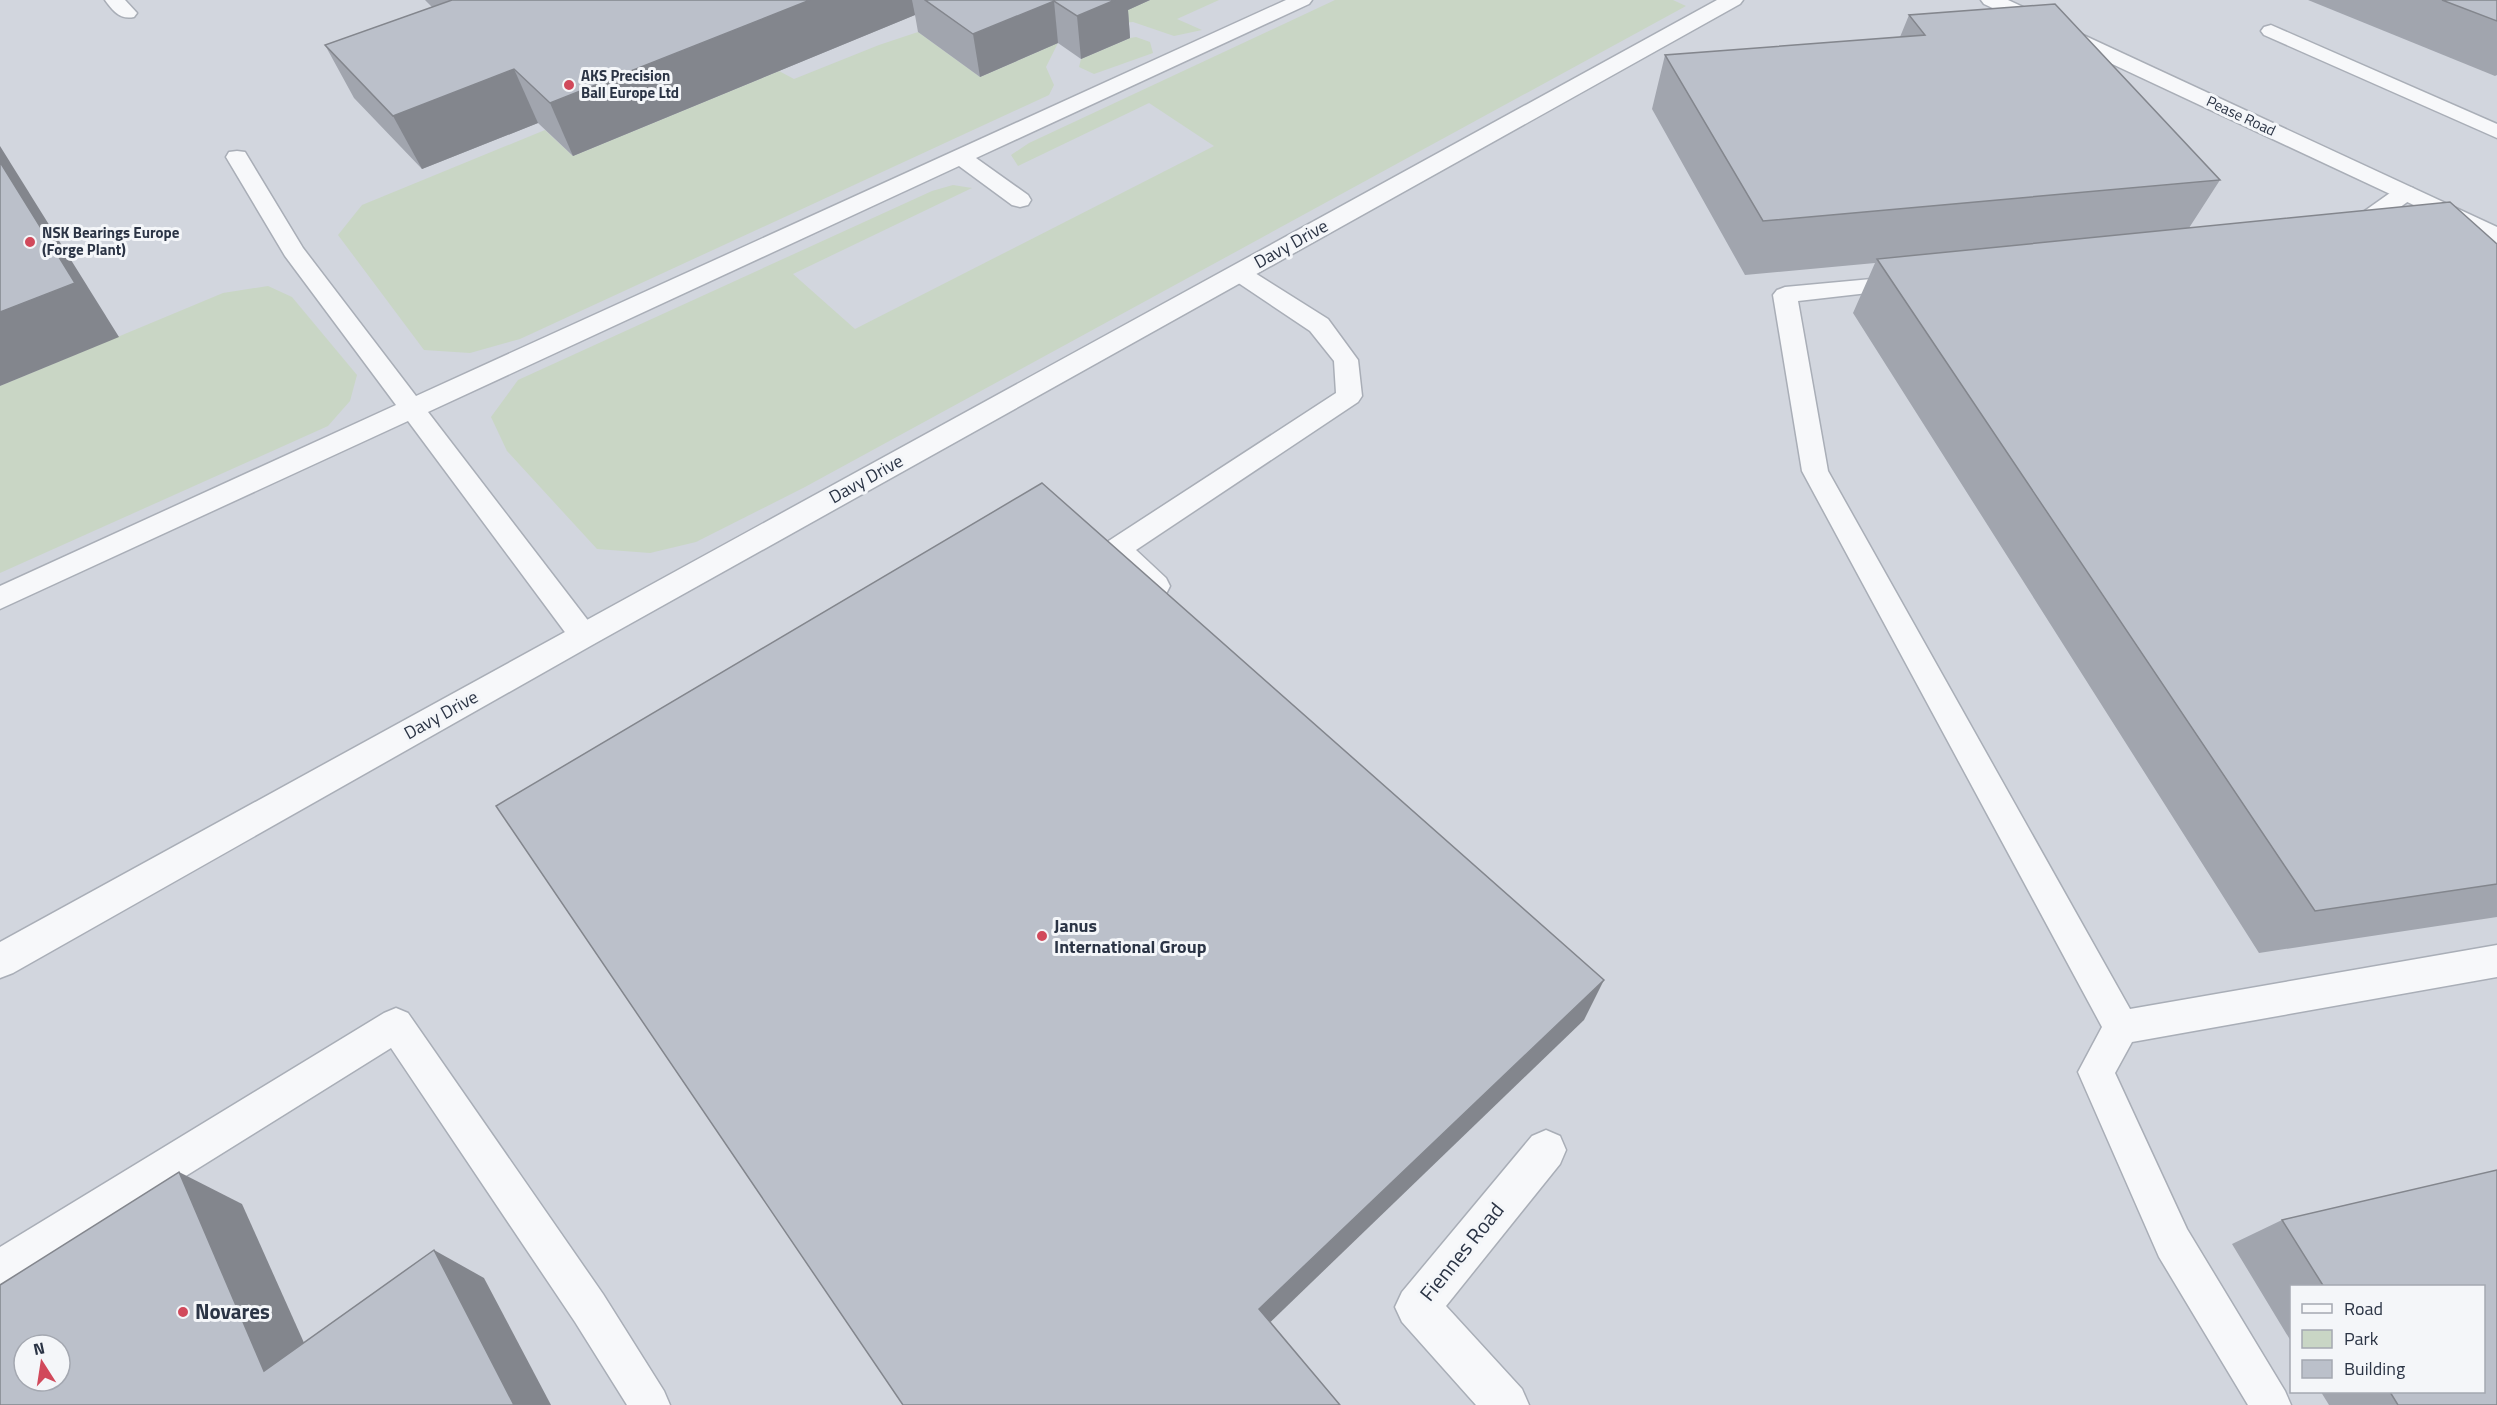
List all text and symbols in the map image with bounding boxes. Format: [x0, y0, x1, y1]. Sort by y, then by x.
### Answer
place label: AKS Precision Ball Europe Ltd [581, 64, 679, 104]
marker: AKS Precision Ball Europe Ltd [562, 78, 576, 92]
street label: Pease Road [2203, 89, 2280, 142]
street label: Davy Drive [1249, 212, 1333, 275]
place label: NSK Bearings Europe (Forge Plant) [42, 221, 180, 261]
marker: NSK Bearings Europe (Forge Plant) [23, 235, 37, 249]
street label: Davy Drive [824, 447, 908, 510]
street label: Davy Drive [399, 683, 483, 746]
place label: Janus International Group [1054, 912, 1207, 960]
marker: Janus International Group [1035, 929, 1049, 943]
street label: Fiennes Road [1411, 1195, 1511, 1308]
legend [2290, 1285, 2485, 1393]
place label: Novares [195, 1295, 270, 1327]
text: Road [2344, 1295, 2383, 1322]
marker: Novares [176, 1305, 190, 1319]
text: Park [2344, 1325, 2379, 1352]
north arrow [12, 1333, 72, 1393]
text: N [31, 1335, 47, 1361]
text: Building [2344, 1355, 2405, 1382]

